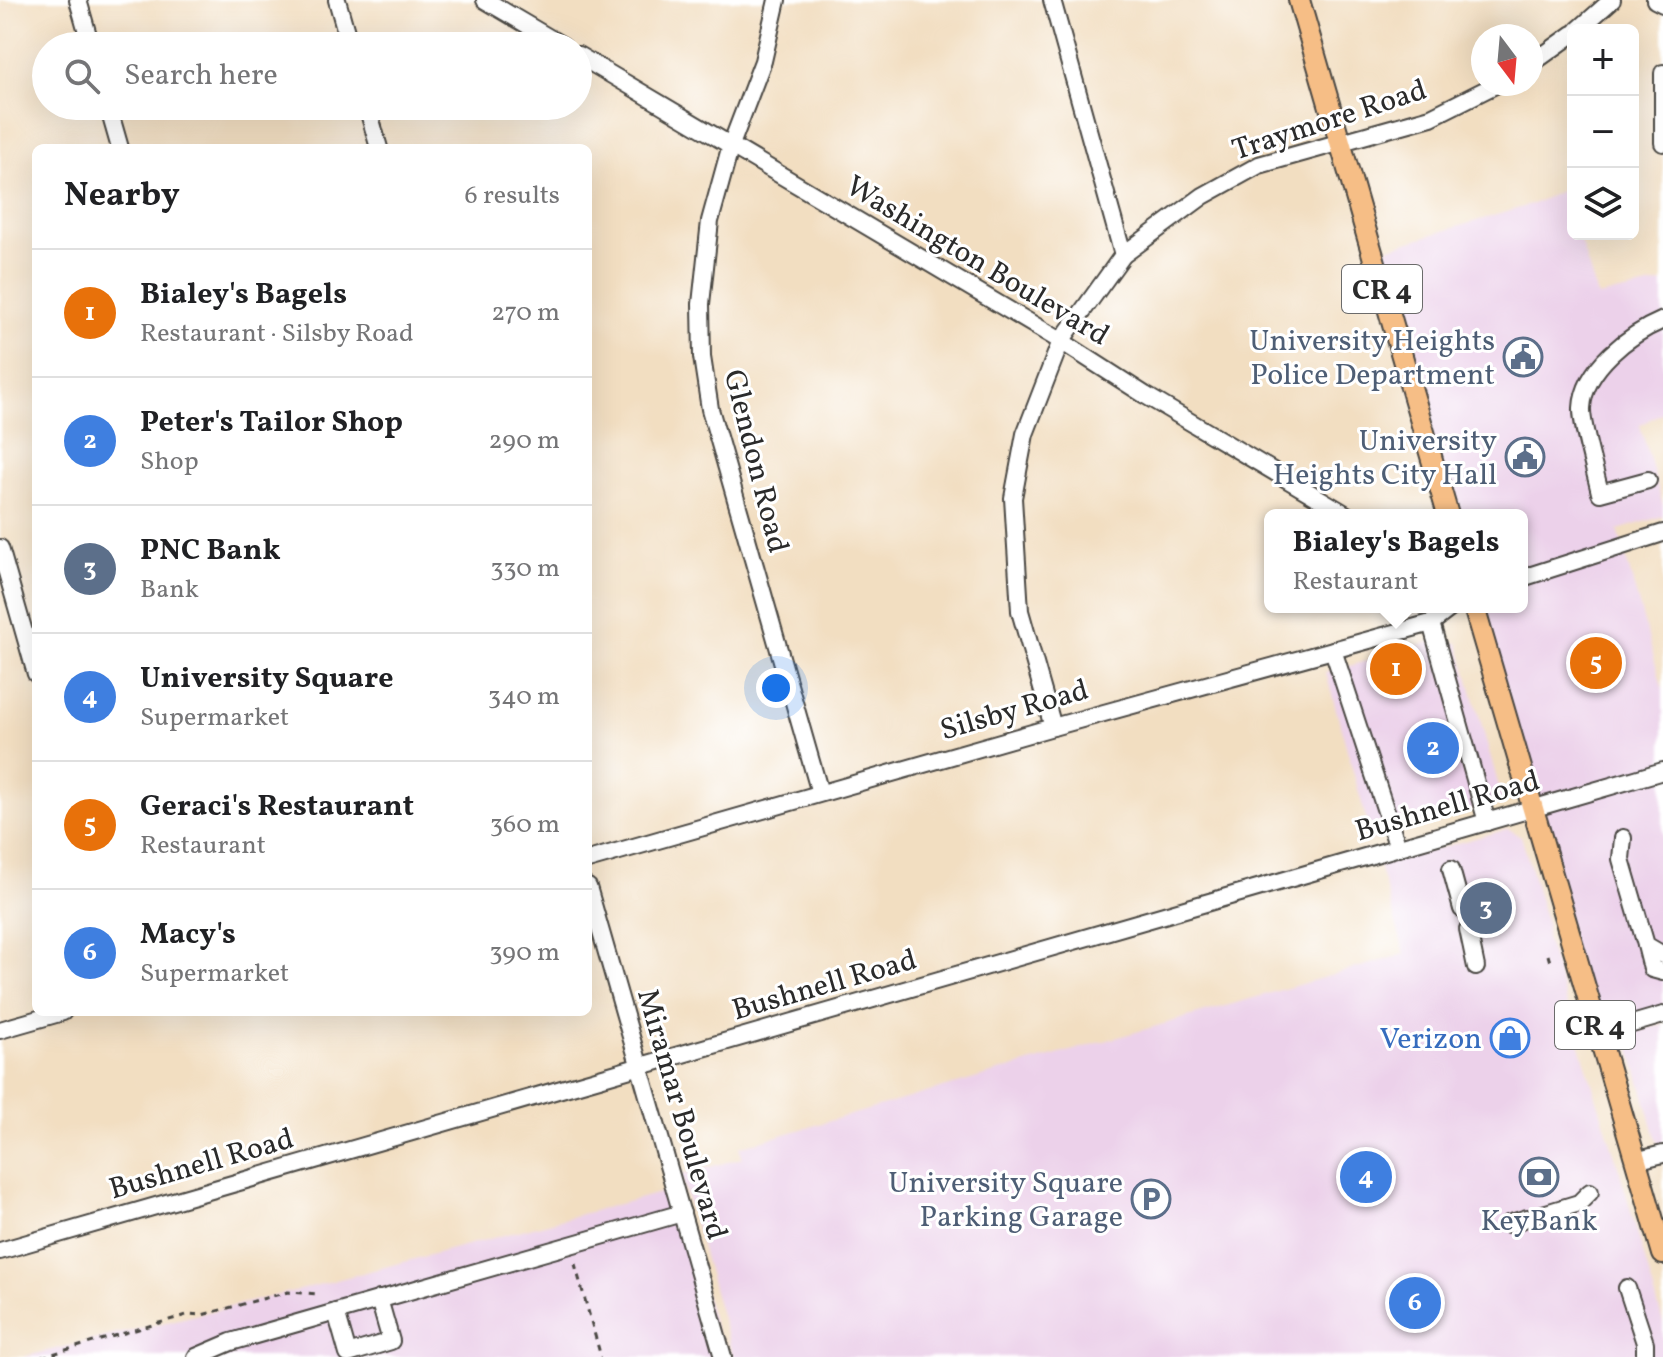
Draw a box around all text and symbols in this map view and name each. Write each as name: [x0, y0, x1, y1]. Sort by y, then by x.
north arrow: [1471, 24, 1543, 96]
map controls: [1567, 24, 1639, 240]
button: +: [1567, 24, 1639, 96]
search box: [32, 32, 592, 120]
icon: search: [60, 54, 104, 98]
text: Search here: [124, 55, 278, 97]
street label: Traymore Road: [1227, 70, 1432, 172]
button: −: [1567, 96, 1639, 168]
street label: Washington Boulevard: [837, 166, 1117, 357]
button: layers: [1567, 168, 1639, 240]
text: Nearby: [64, 173, 180, 220]
text: 6 results: [465, 178, 560, 214]
road number: CR 4: [1342, 265, 1422, 313]
text: Bialey's Bagels: [140, 274, 347, 316]
text: 1: [85, 295, 95, 331]
text: 270 m: [491, 295, 560, 331]
text: Restaurant · Silsby Road: [140, 316, 414, 352]
place label: University Heights Police Department: [1249, 321, 1495, 397]
public building icon: University Heights Police Department: [1502, 336, 1544, 378]
street label: Glendon Road: [712, 365, 798, 558]
text: Peter's Tailor Shop: [140, 402, 403, 444]
place label: University Heights City Hall: [1273, 421, 1497, 497]
text: 2: [83, 423, 97, 459]
text: 290 m: [488, 423, 560, 459]
public building icon: University Heights City Hall: [1504, 436, 1546, 478]
text: Shop: [140, 444, 199, 480]
popup: [1264, 509, 1528, 613]
text: Bialey's Bagels: [1292, 522, 1500, 564]
text: PNC Bank: [140, 530, 281, 572]
text: 3: [83, 551, 97, 587]
text: 330 m: [490, 551, 560, 587]
text: Restaurant: [1292, 564, 1418, 600]
text: Bank: [140, 572, 199, 608]
pin: 5: [1570, 633, 1622, 693]
pin: 1: [1370, 639, 1422, 699]
text: University Square: [140, 658, 394, 700]
your location: [756, 668, 796, 708]
street label: Silsby Road: [935, 670, 1094, 752]
text: 4: [82, 679, 98, 715]
text: 340 m: [488, 679, 560, 715]
text: Supermarket: [140, 700, 289, 736]
pin: 2: [1407, 718, 1459, 778]
street label: Bushnell Road: [1350, 761, 1545, 853]
text: Geraci's Restaurant: [140, 786, 414, 828]
text: 5: [84, 807, 96, 843]
text: 360 m: [490, 807, 560, 843]
text: Restaurant: [140, 828, 266, 864]
pin: 3: [1460, 878, 1512, 938]
text: Macy's: [140, 914, 236, 956]
text: 6: [83, 935, 97, 971]
text: 390 m: [489, 935, 560, 971]
street label: Bushnell Road: [727, 940, 922, 1032]
text: Supermarket: [140, 956, 289, 992]
street label: Miramar Boulevard: [625, 984, 737, 1245]
road number: CR 4: [1555, 1001, 1635, 1049]
shop icon: Verizon: [1489, 1017, 1531, 1059]
place label: Verizon: [1380, 1019, 1482, 1061]
street label: Bushnell Road: [104, 1119, 299, 1211]
pin: 4: [1340, 1147, 1392, 1207]
bank icon: KeyBank: [1518, 1156, 1560, 1198]
place label: University Square Parking Garage: [888, 1163, 1123, 1239]
parking icon: University Square Parking Garage: [1130, 1178, 1172, 1220]
place label: KeyBank: [1480, 1201, 1598, 1243]
pin: 6: [1389, 1273, 1441, 1333]

